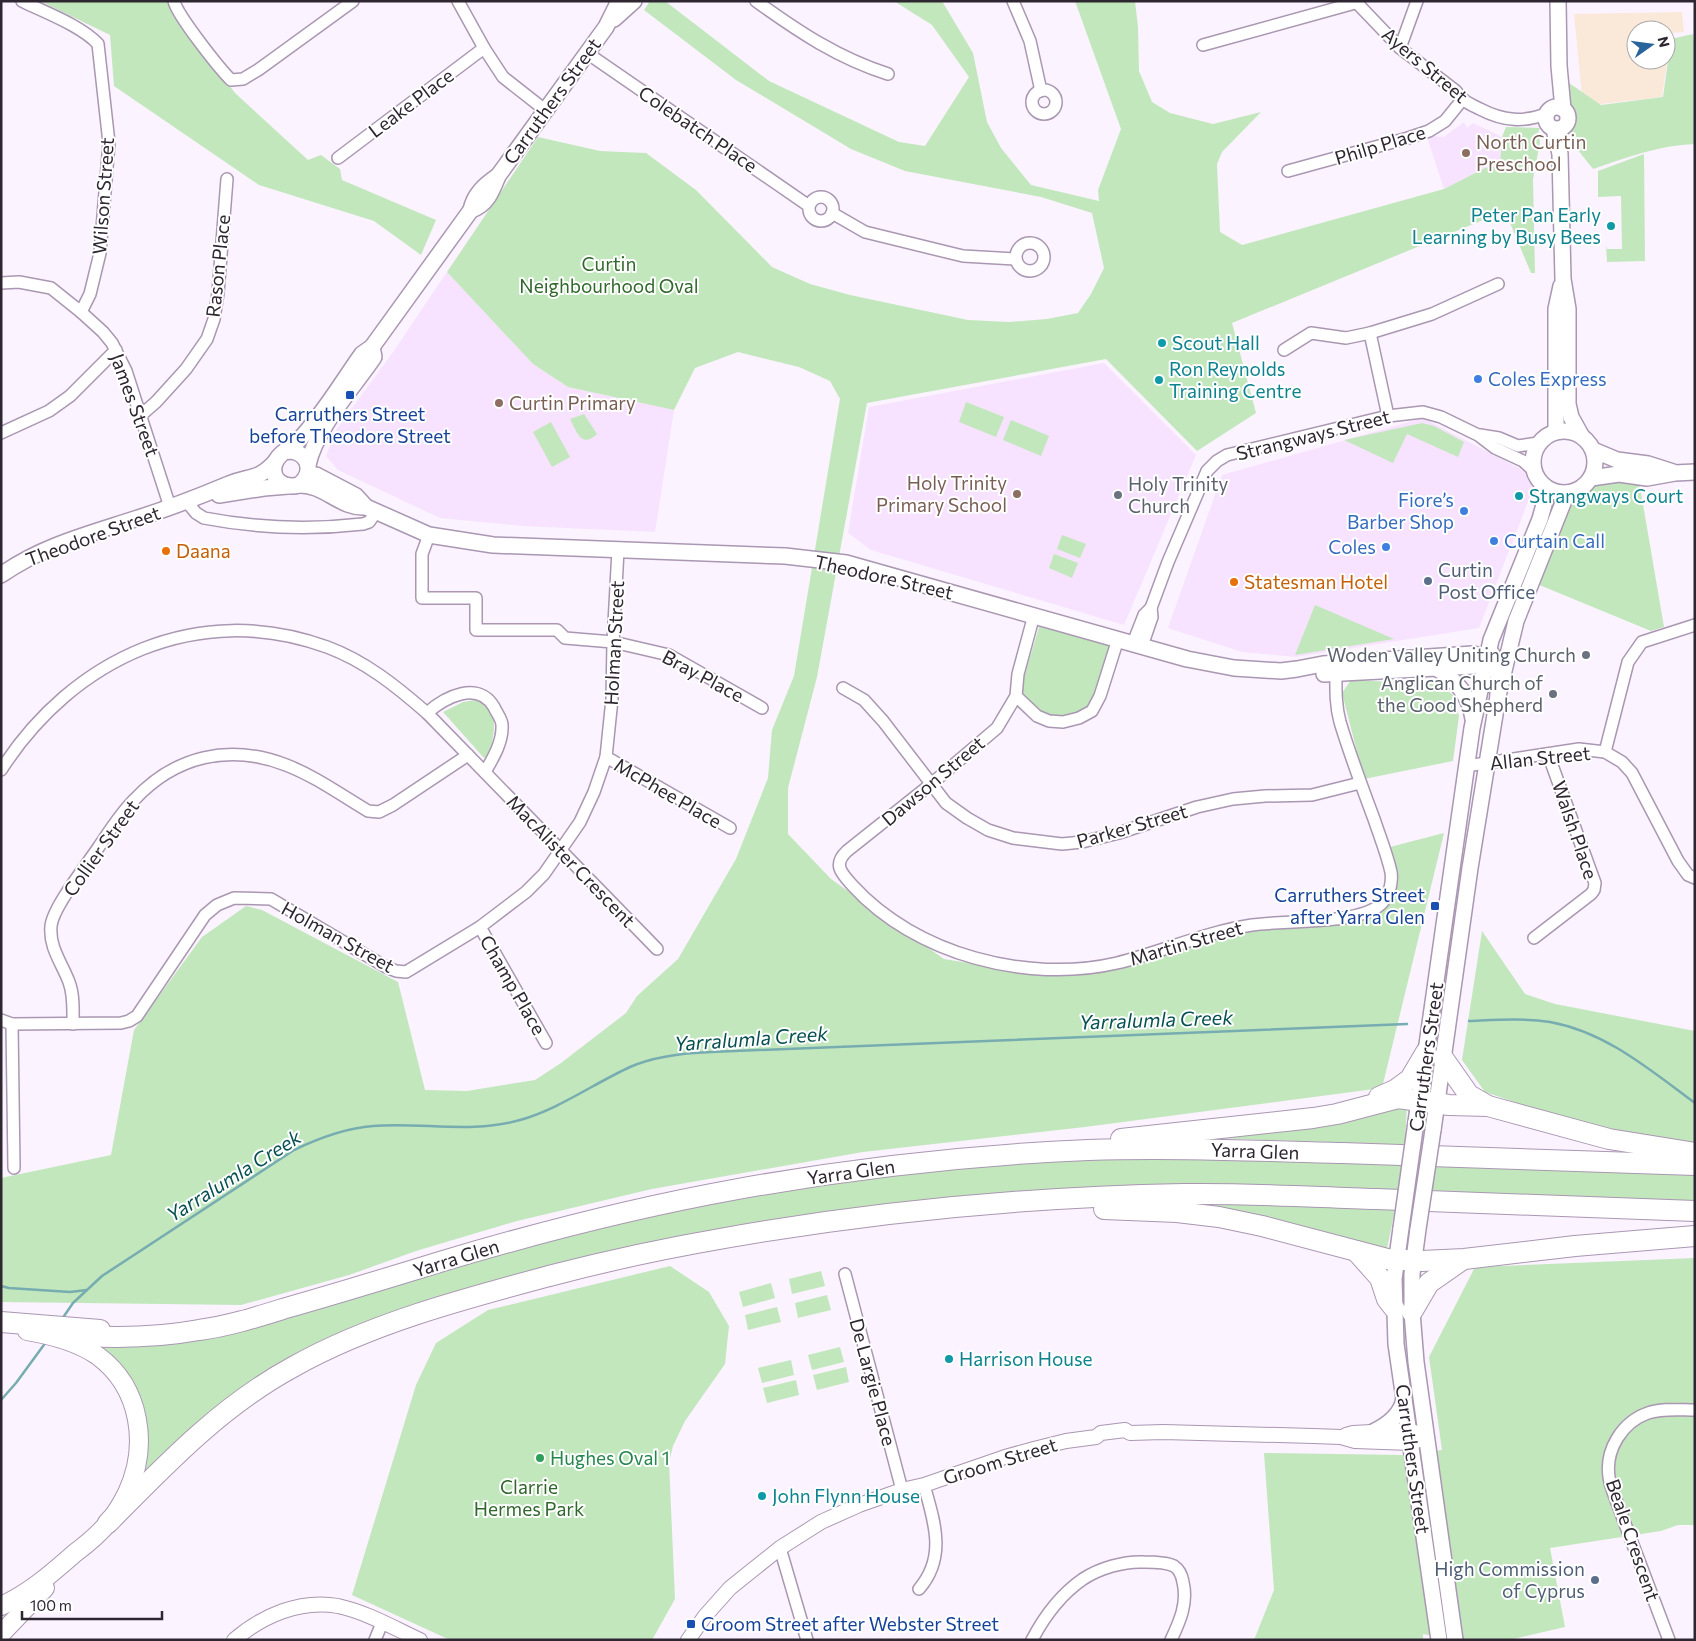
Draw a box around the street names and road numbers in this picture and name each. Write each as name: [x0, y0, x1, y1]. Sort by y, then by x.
street label: Ayers Street: [1378, 22, 1473, 107]
street label: Carruthers Street: [498, 33, 605, 168]
street label: Leake Place: [364, 63, 458, 142]
street label: Colebatch Place: [635, 80, 762, 177]
street label: Philp Place: [1332, 120, 1428, 169]
street label: Wilson Street: [87, 136, 118, 255]
street label: Rason Place: [201, 213, 234, 318]
street label: James Street: [106, 350, 165, 460]
street label: Strangways Street: [1234, 404, 1392, 465]
street label: Theodore Street: [22, 500, 163, 571]
street label: Theodore Street: [813, 549, 956, 604]
street label: Holman Street: [599, 580, 628, 706]
street label: Bray Place: [659, 645, 748, 707]
street label: Dawson Street: [877, 731, 989, 830]
street label: Allan Street: [1489, 741, 1592, 774]
street label: McPhee Place: [610, 753, 726, 833]
street label: Walsh Place: [1548, 778, 1603, 882]
street label: MacAlister Crescent: [502, 790, 640, 932]
street label: Collier Street: [58, 795, 143, 901]
street label: Parker Street: [1074, 799, 1190, 852]
street label: Holman Street: [278, 896, 399, 977]
street label: Martin Street: [1127, 915, 1245, 970]
street label: Champ Place: [476, 931, 551, 1039]
street label: Carruthers Street: [1404, 981, 1447, 1133]
street label: Yarra Glen: [1210, 1137, 1300, 1164]
street label: Yarra Glen: [805, 1154, 896, 1189]
street label: Yarra Glen: [410, 1234, 502, 1281]
street label: De Largie Place: [845, 1316, 902, 1448]
street label: Carruthers Street: [1392, 1383, 1435, 1535]
street label: Groom Street: [940, 1432, 1060, 1489]
street label: Beale Crescent: [1602, 1476, 1665, 1604]

